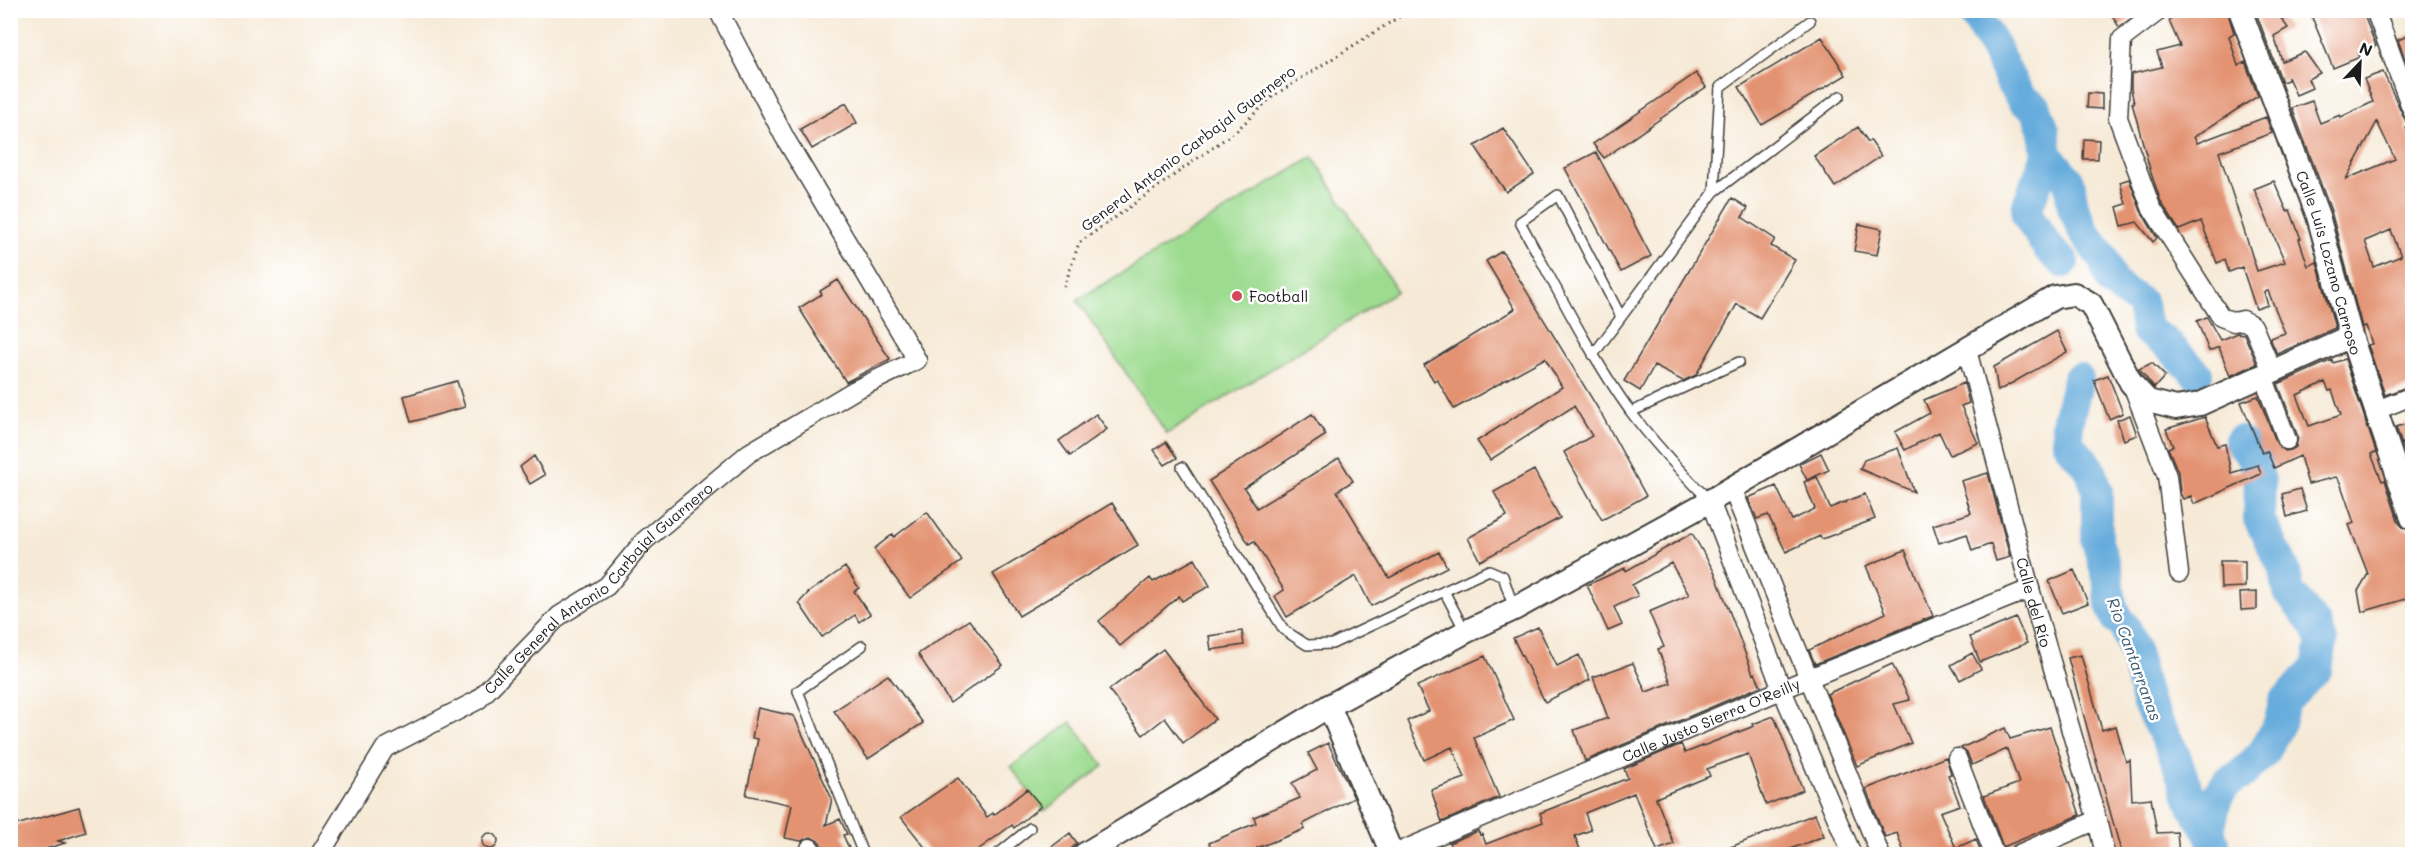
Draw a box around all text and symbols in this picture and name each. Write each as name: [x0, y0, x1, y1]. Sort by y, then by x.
north arrow: [2330, 33, 2390, 93]
text: N: [2356, 37, 2376, 61]
street label: General Antonio Carbajal Guarnero: [1077, 61, 1299, 235]
street label: Calle Luis Lozano Carroso: [2292, 168, 2367, 357]
place label: Football: [1249, 286, 1308, 306]
marker: Football: [1230, 289, 1244, 303]
street label: Calle General Antonio Carbajal Guarnero: [479, 478, 717, 698]
street label: Calle del Río: [2012, 555, 2056, 650]
water label: Rio Cantarranas: [2103, 594, 2167, 724]
street label: Calle Justo Sierra O'Reilly: [1619, 673, 1803, 766]

